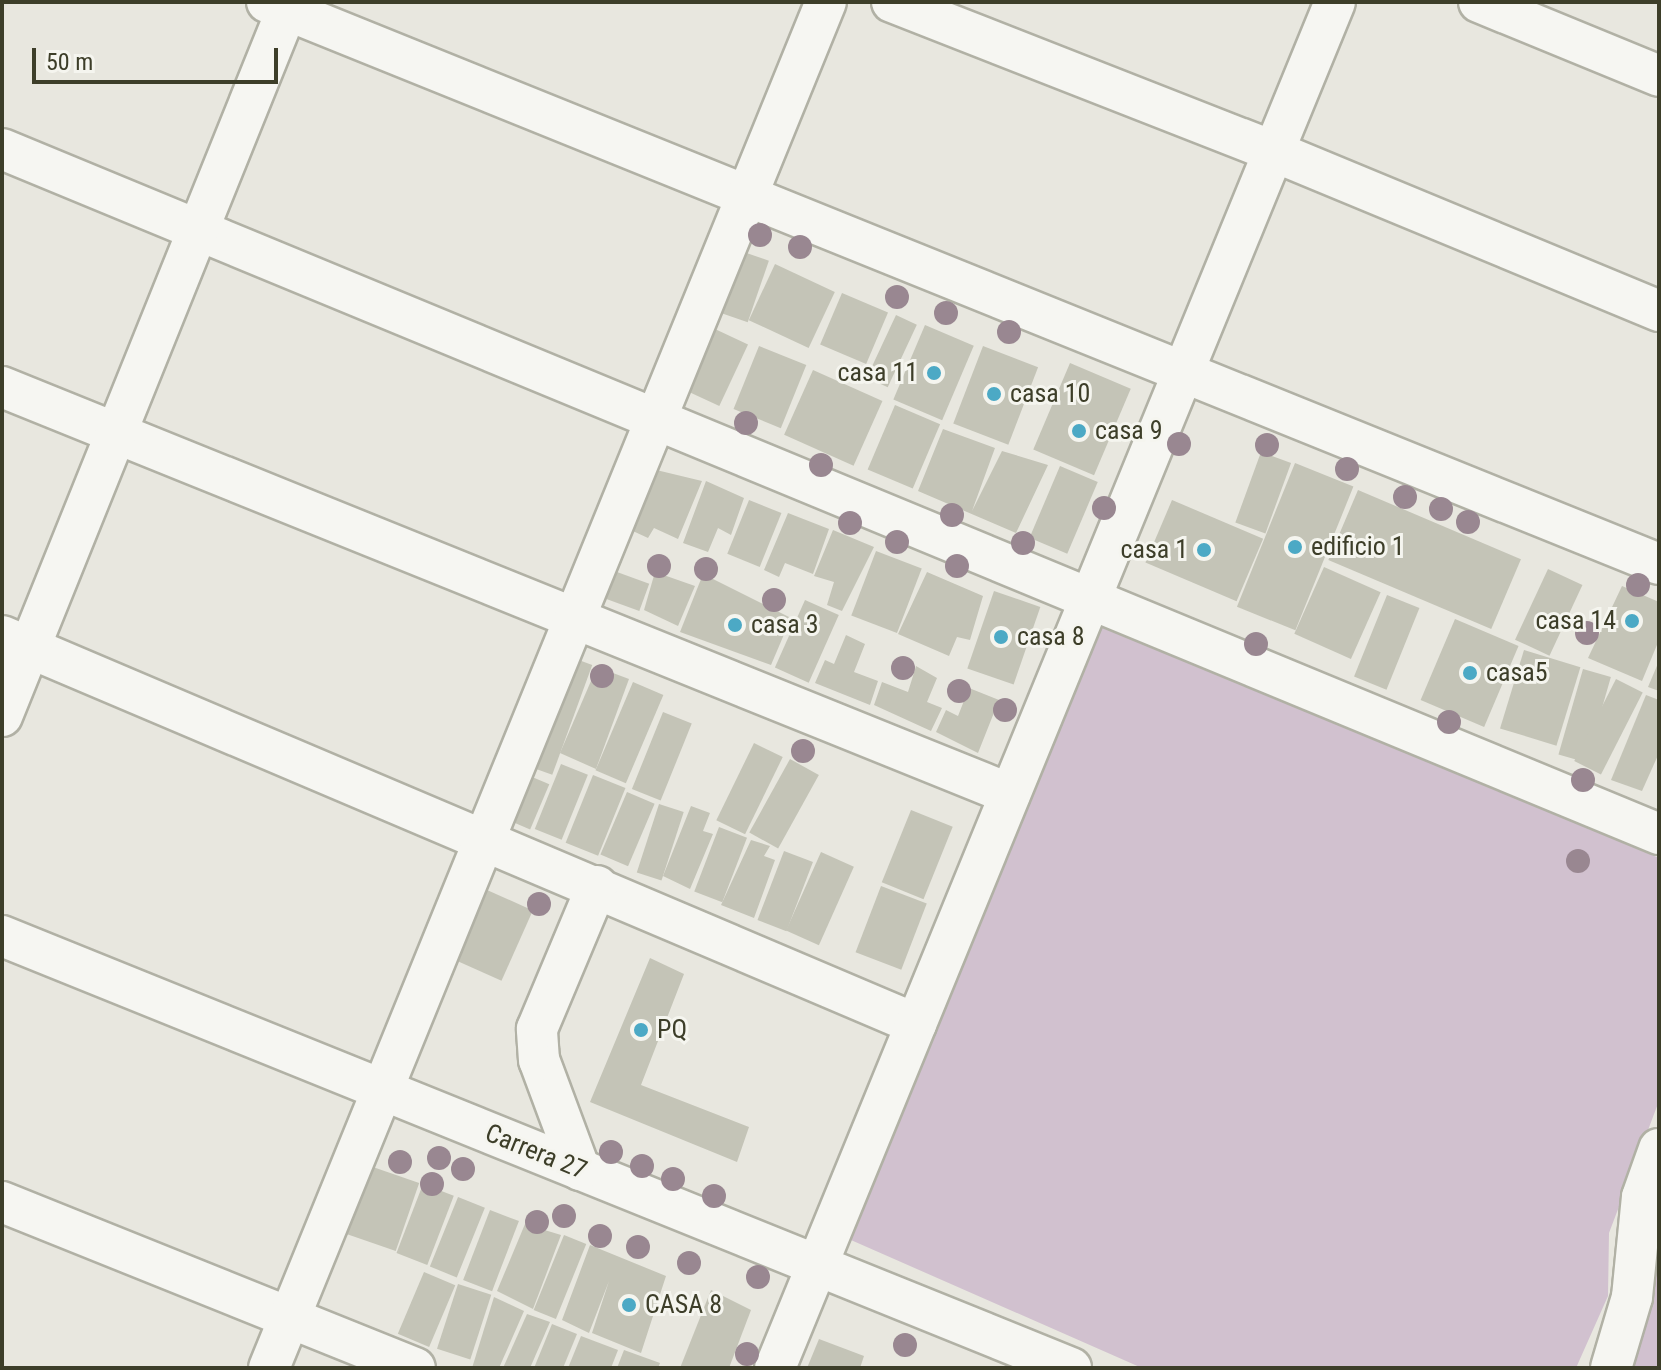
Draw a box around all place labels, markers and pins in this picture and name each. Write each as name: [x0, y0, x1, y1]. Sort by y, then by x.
place label: casa 11: [838, 357, 918, 389]
marker: casa 11: [925, 364, 943, 382]
place label: casa 10: [1010, 378, 1090, 410]
marker: casa 10: [985, 385, 1003, 403]
place label: casa 9: [1095, 415, 1163, 447]
marker: casa 9: [1070, 422, 1088, 440]
place label: edificio 1: [1311, 531, 1405, 563]
place label: casa 1: [1120, 534, 1188, 566]
marker: edificio 1: [1286, 538, 1304, 556]
marker: casa 1: [1195, 541, 1213, 559]
place label: casa 14: [1536, 605, 1616, 637]
place label: casa 3: [751, 609, 819, 641]
marker: casa 14: [1623, 612, 1641, 630]
marker: casa 3: [726, 616, 744, 634]
place label: casa 8: [1017, 621, 1085, 653]
marker: casa 8: [992, 628, 1010, 646]
place label: casa5: [1486, 657, 1548, 689]
marker: casa5: [1461, 664, 1479, 682]
place label: PQ: [657, 1014, 687, 1046]
marker: PQ: [632, 1021, 650, 1039]
place label: CASA 8: [645, 1289, 722, 1321]
marker: CASA 8: [620, 1296, 638, 1314]

